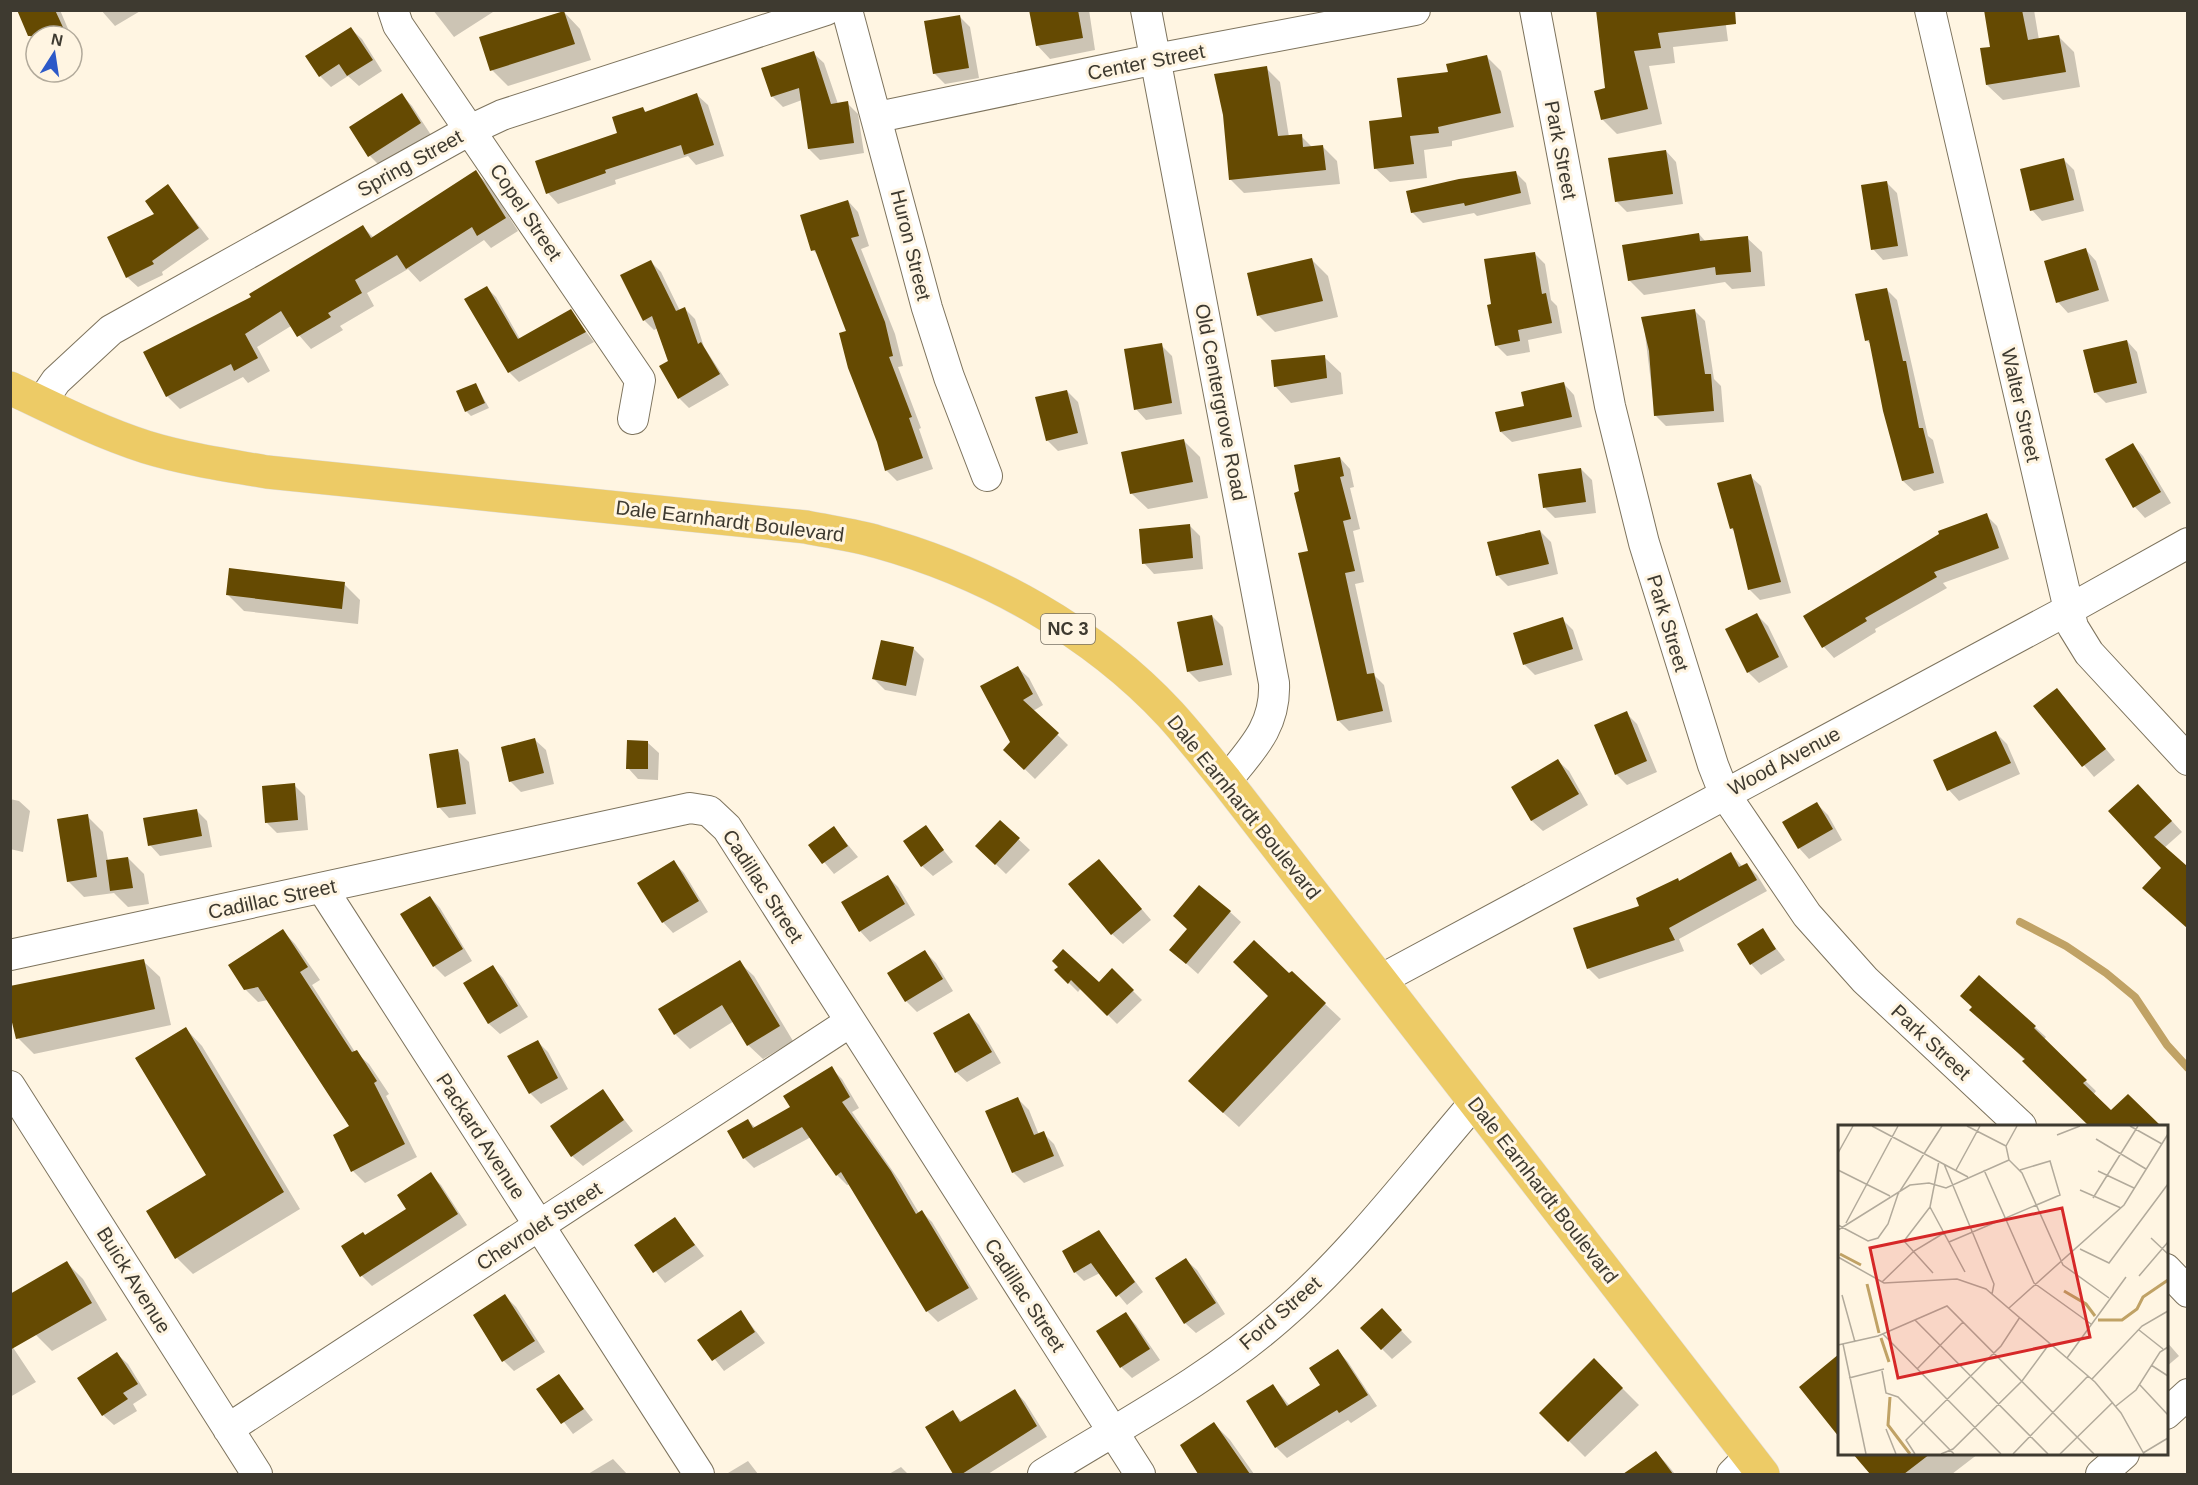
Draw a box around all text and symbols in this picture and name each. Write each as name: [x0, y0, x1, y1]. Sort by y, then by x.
north arrow: [24, 24, 84, 84]
text: N: [50, 30, 64, 49]
street label: Center Street: [1086, 40, 1207, 84]
street label: Park Street: [1541, 99, 1581, 202]
street label: Spring Street: [354, 125, 467, 201]
street label: Copel Street: [486, 160, 566, 265]
street label: Huron Street: [887, 187, 935, 303]
street label: Old Centergrove Road: [1191, 302, 1251, 502]
street label: Walter Street: [1997, 346, 2045, 464]
street label: Dale Earnhardt Boulevard: [614, 496, 846, 546]
street label: Park Street: [1643, 572, 1693, 674]
road number: NC 3: [1041, 614, 1095, 644]
street label: Dale Earnhardt Boulevard: [1163, 711, 1325, 903]
street label: Wood Avenue: [1724, 722, 1844, 800]
street label: Cadillac Street: [718, 825, 808, 947]
street label: Cadillac Street: [206, 875, 338, 923]
street label: Park Street: [1887, 1000, 1975, 1084]
street label: Packard Avenue: [432, 1069, 530, 1203]
street label: Dale Earnhardt Boulevard: [1463, 1093, 1623, 1287]
inset map: [1838, 1125, 2168, 1455]
street label: Chevrolet Street: [472, 1177, 606, 1275]
street label: Buick Avenue: [93, 1223, 175, 1337]
street label: Cadillac Street: [980, 1234, 1070, 1356]
street label: Ford Street: [1235, 1272, 1325, 1354]

